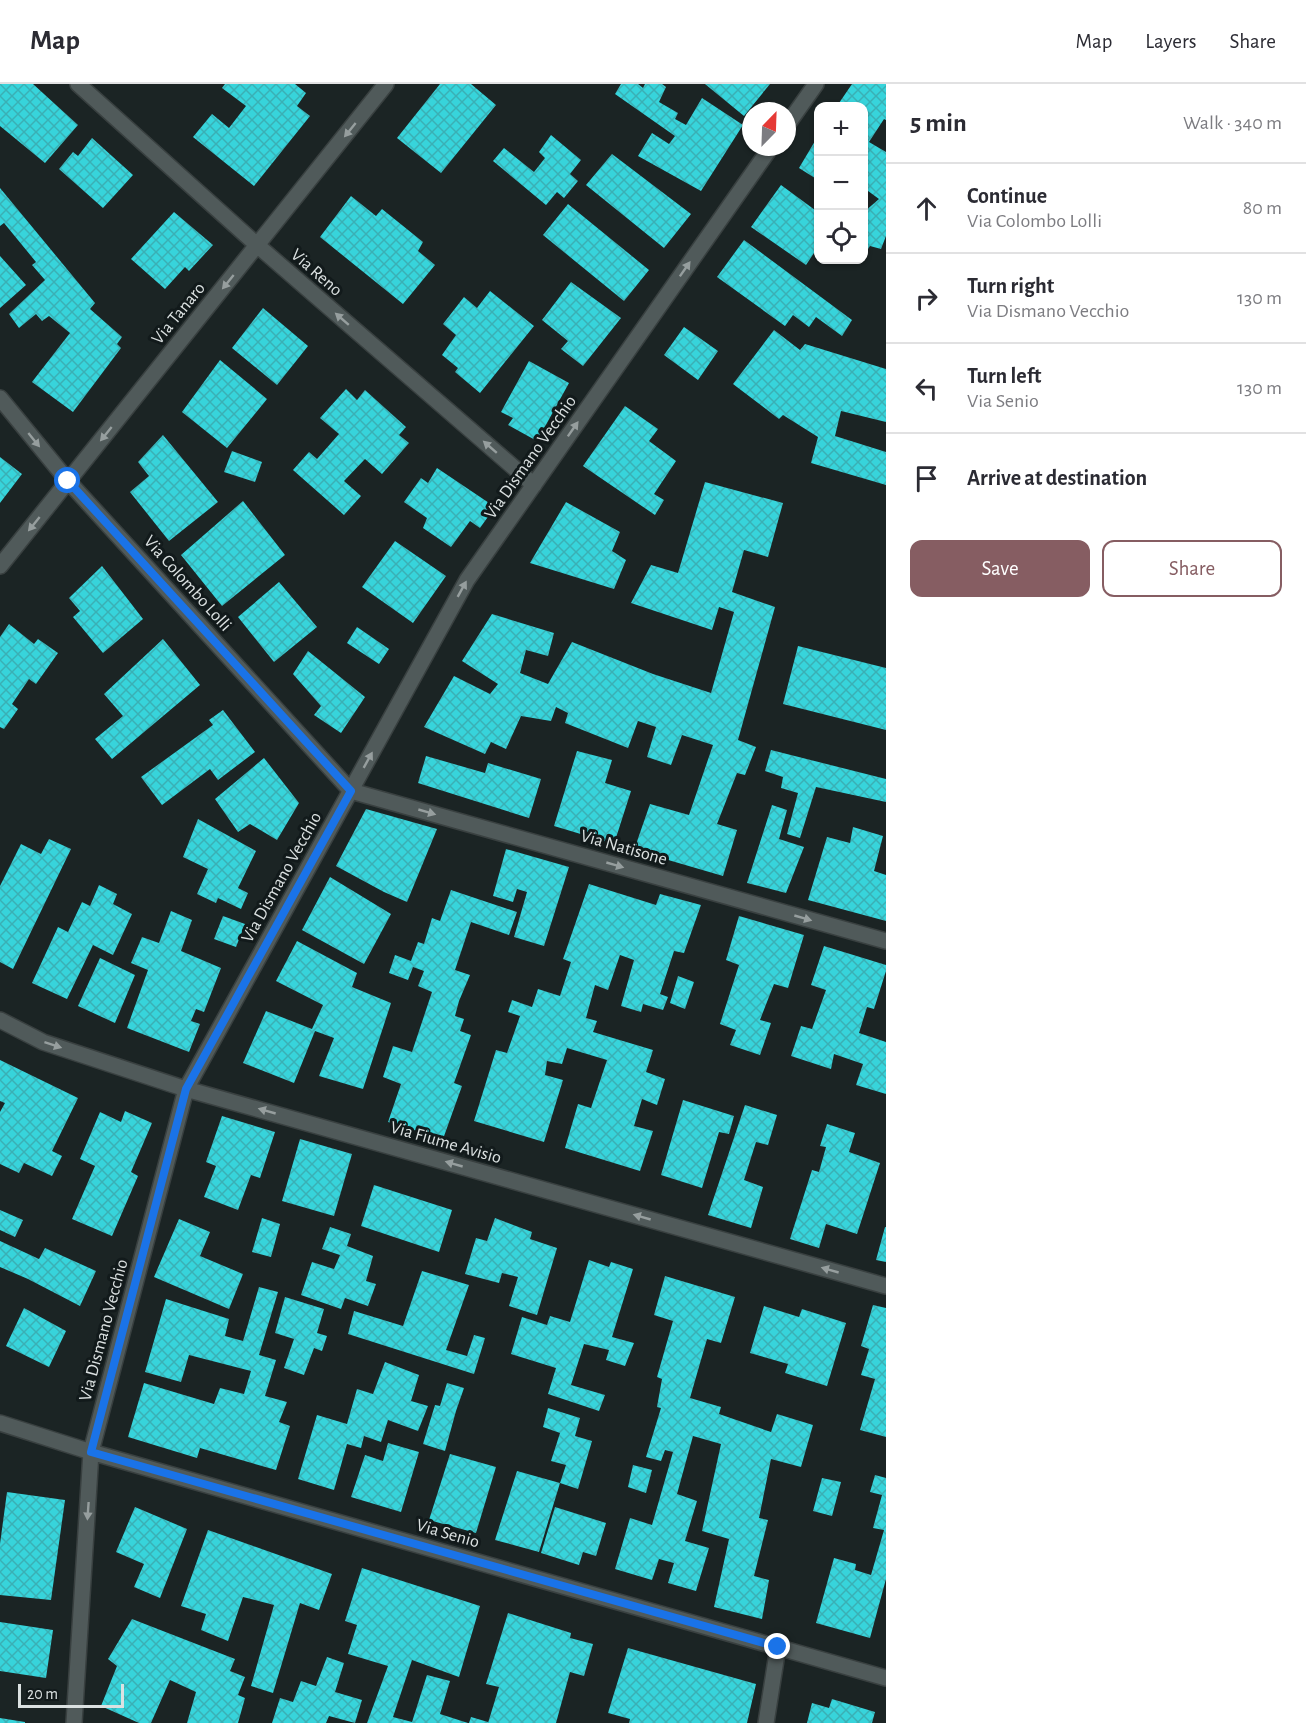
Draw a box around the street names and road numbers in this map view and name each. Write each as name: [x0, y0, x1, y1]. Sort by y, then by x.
street label: Via Reno: [287, 246, 346, 300]
street label: Via Tanaro: [149, 279, 209, 348]
street label: Via Dismano Vecchio: [482, 392, 580, 523]
street label: Via Colombo Lolli: [140, 532, 235, 635]
street label: Via Dismano Vecchio: [239, 809, 325, 946]
street label: Via Natisone: [578, 827, 669, 869]
street label: Via Fiume Avisio: [388, 1119, 503, 1167]
street label: Via Dismano Vecchio: [76, 1257, 132, 1403]
street label: Via Senio: [414, 1516, 481, 1552]

